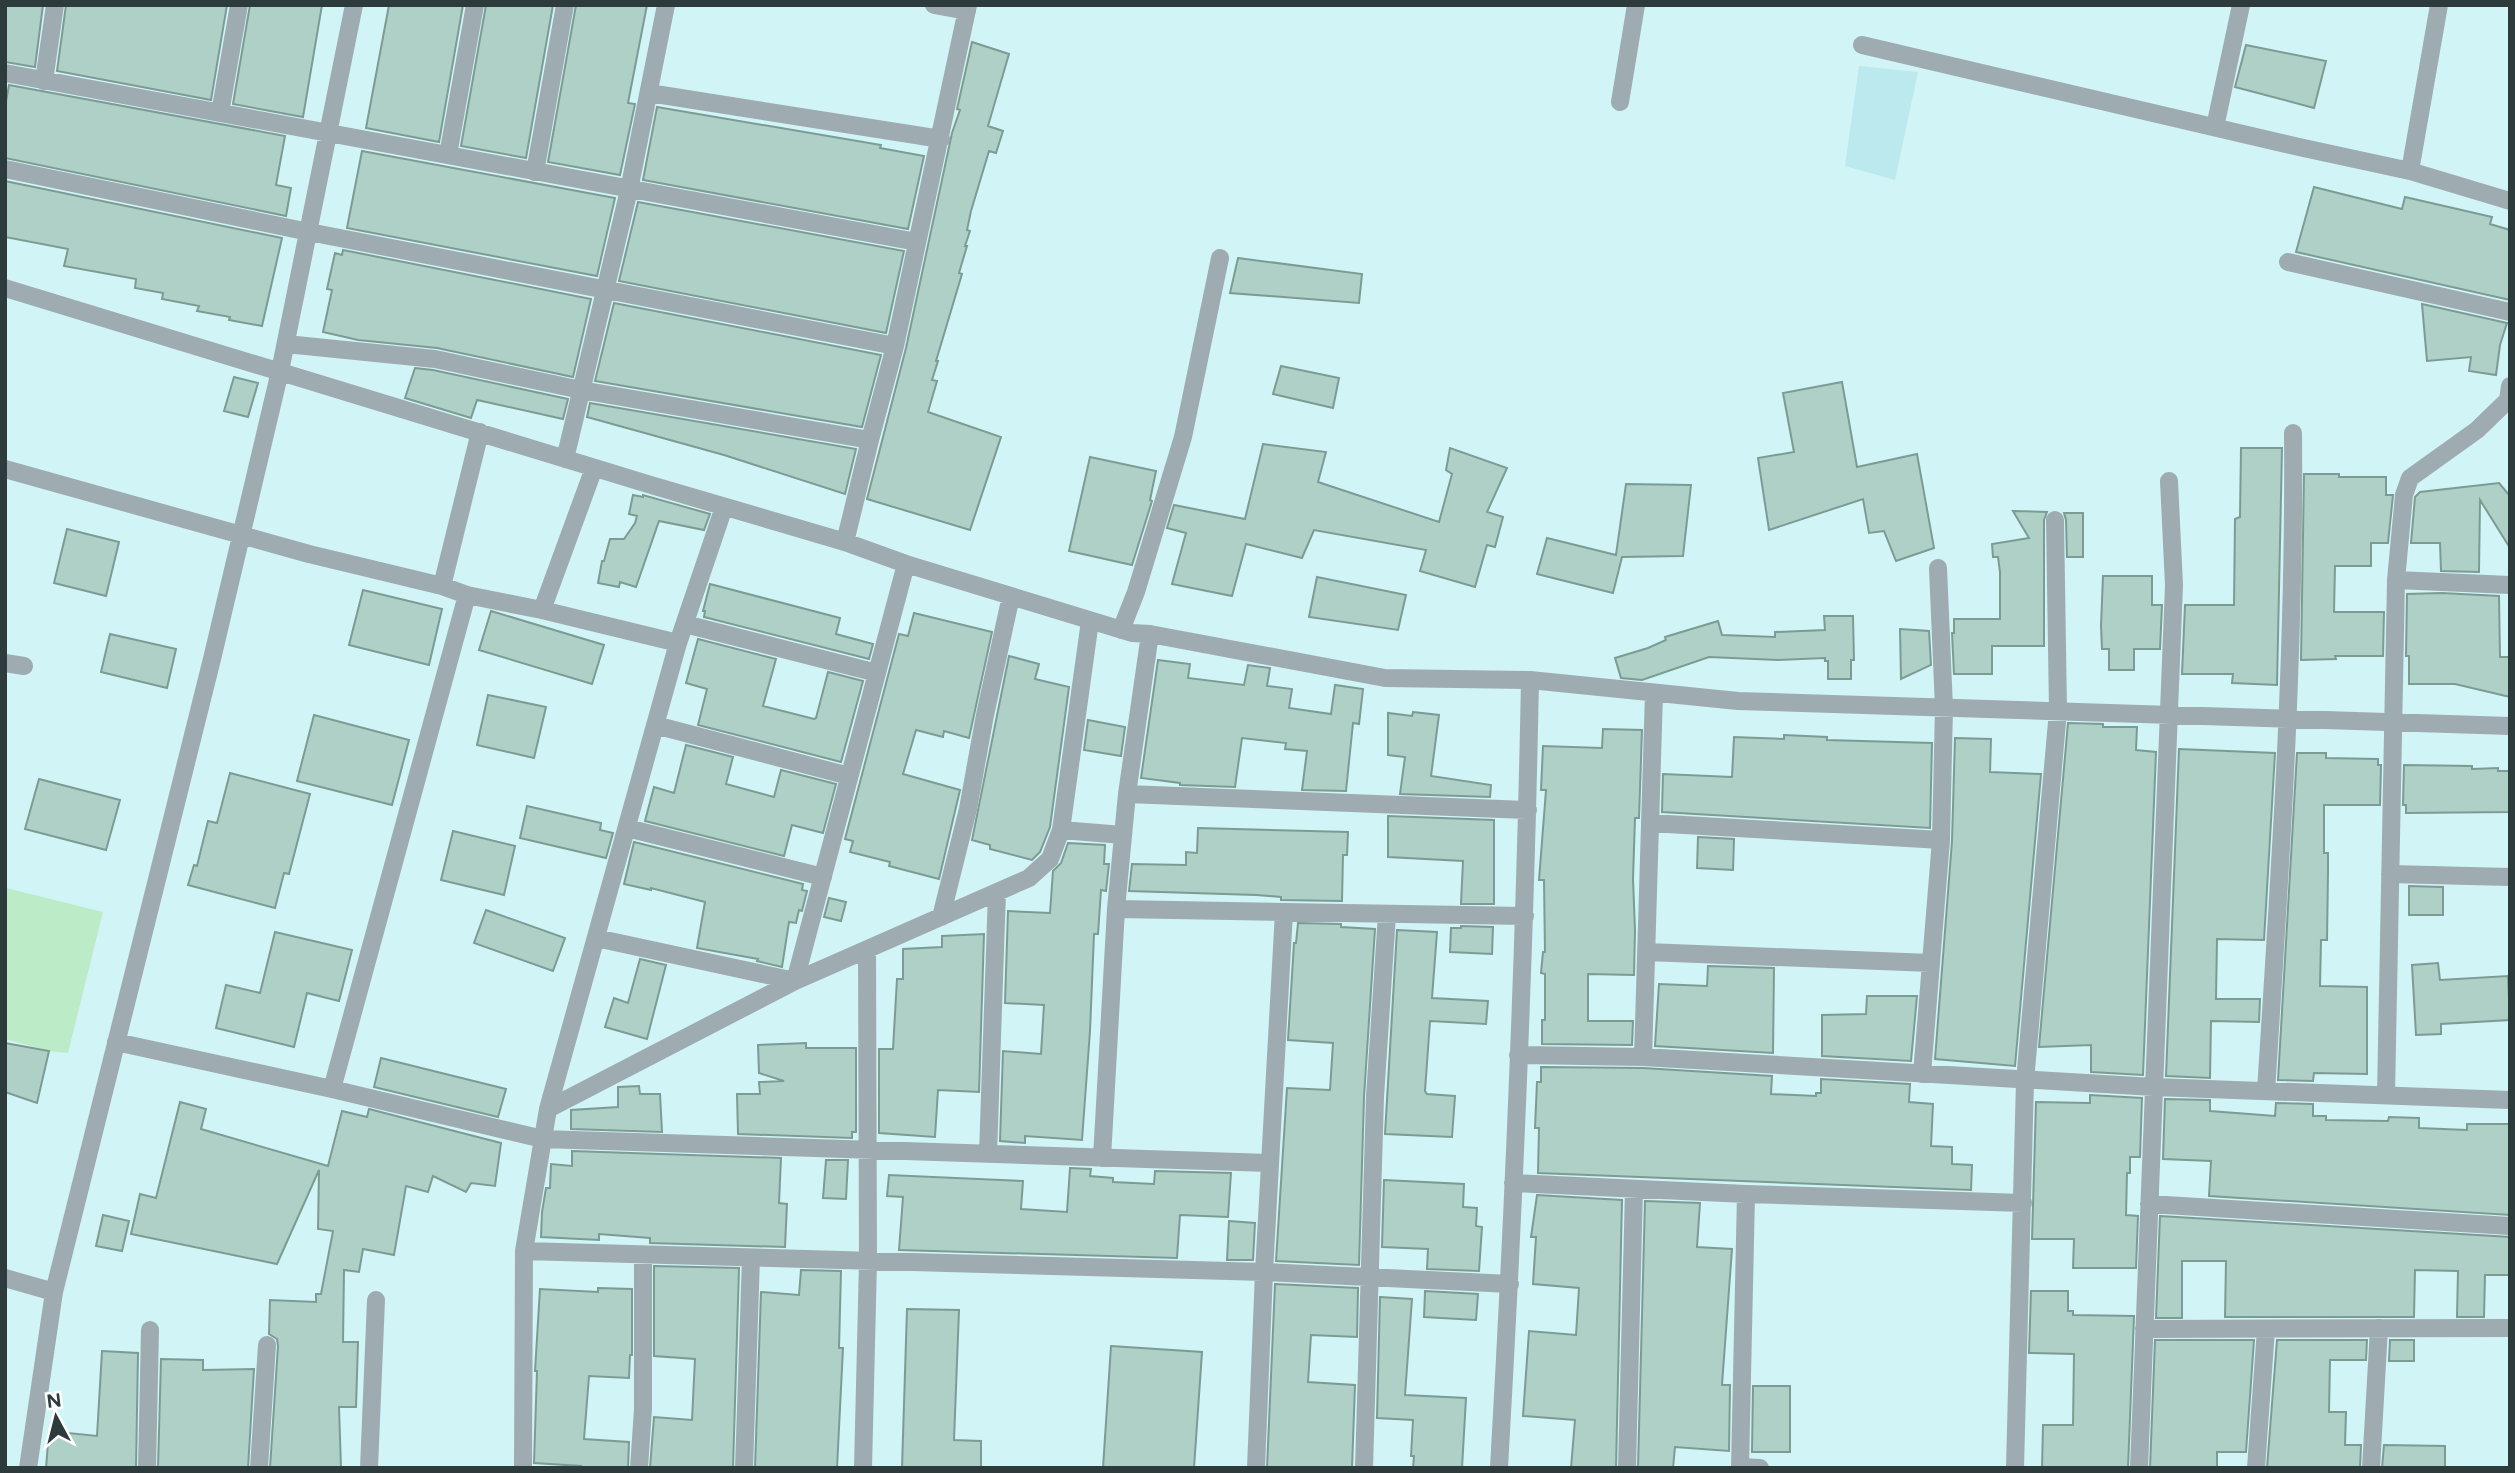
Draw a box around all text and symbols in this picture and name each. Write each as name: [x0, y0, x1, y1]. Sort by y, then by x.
north arrow: [21, 1382, 91, 1452]
text: N: [45, 1388, 63, 1413]

